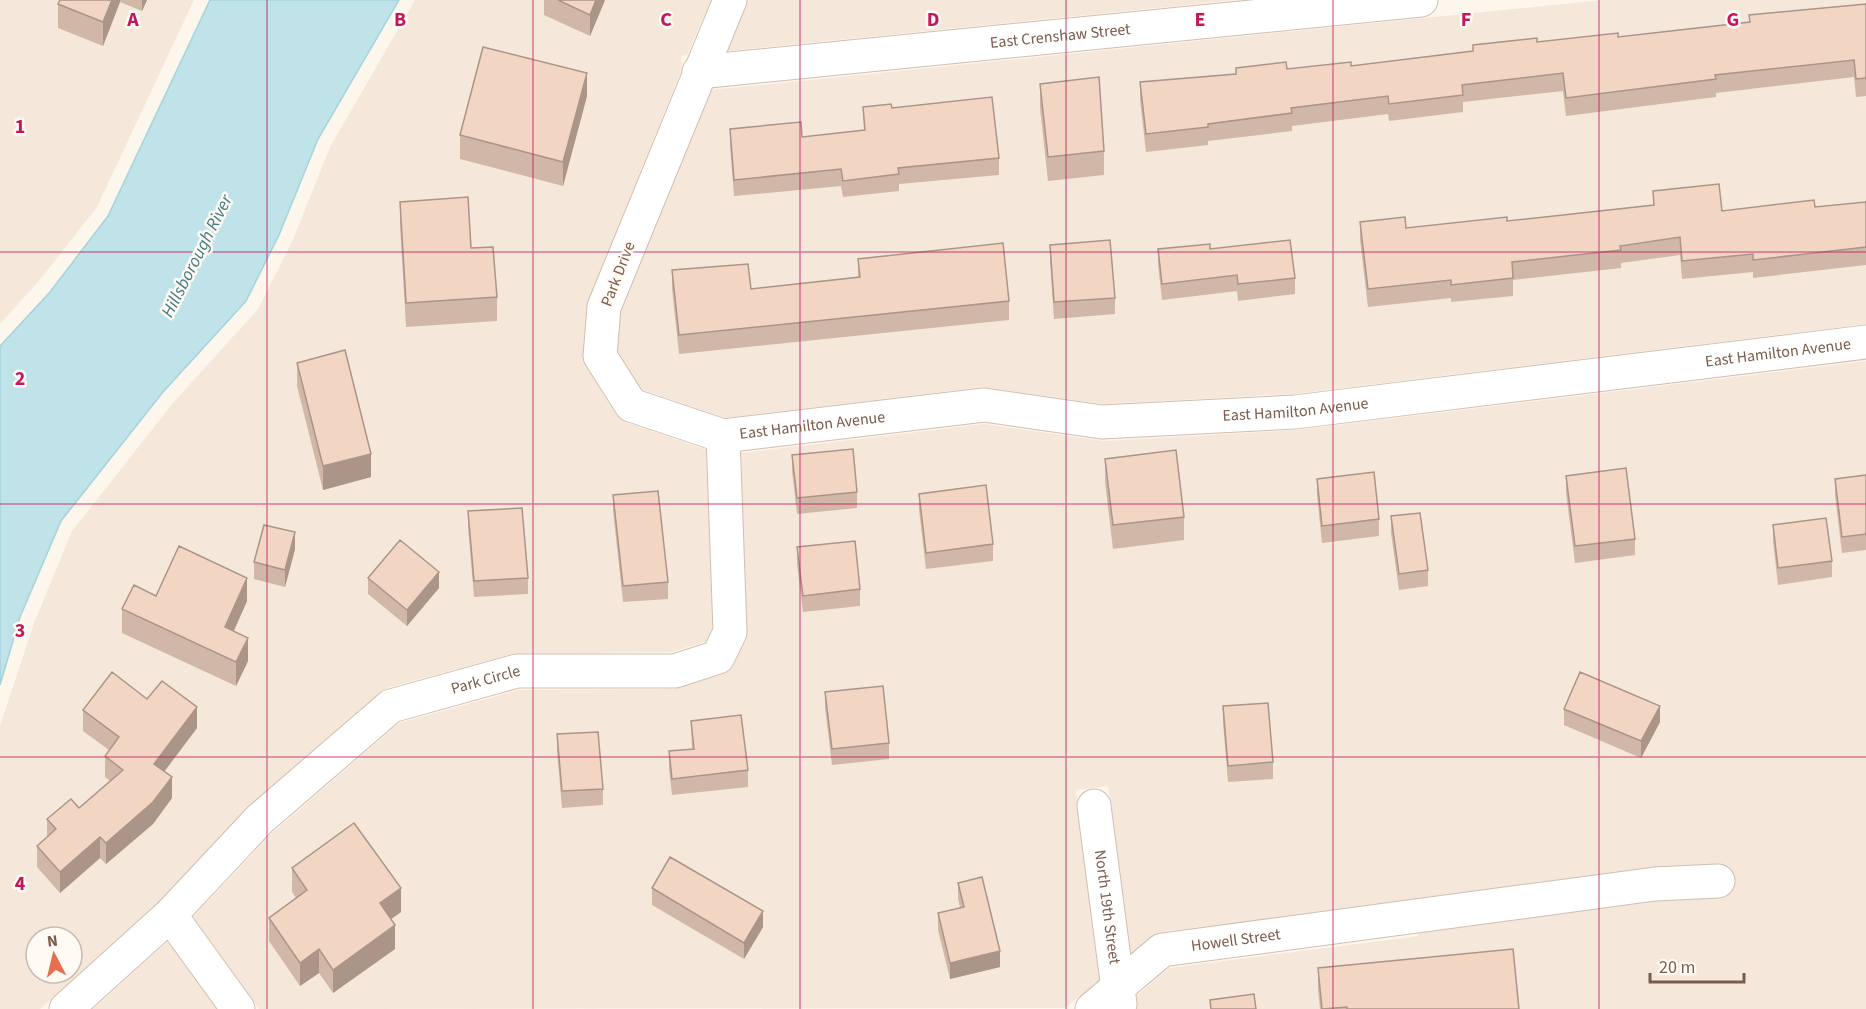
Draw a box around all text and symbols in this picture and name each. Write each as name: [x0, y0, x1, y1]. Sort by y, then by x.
text: A: [126, 6, 139, 34]
text: B: [394, 6, 406, 34]
text: C: [660, 6, 672, 34]
text: D: [927, 6, 939, 34]
text: E: [1195, 6, 1205, 34]
text: F: [1461, 6, 1471, 34]
text: G: [1727, 6, 1739, 34]
street label: East Crenshaw Street: [989, 18, 1132, 54]
text: 1: [15, 113, 25, 141]
water label: Hillsborough River: [155, 190, 239, 322]
street label: Park Drive: [596, 238, 640, 310]
street label: East Hamilton Avenue: [1704, 333, 1852, 373]
text: 2: [15, 365, 25, 393]
street label: East Hamilton Avenue: [1222, 392, 1370, 427]
street label: East Hamilton Avenue: [738, 406, 886, 445]
text: 3: [15, 617, 25, 645]
street label: Park Circle: [449, 660, 523, 700]
street label: North 19th Street: [1089, 849, 1126, 966]
text: 4: [15, 870, 26, 898]
street label: Howell Street: [1190, 923, 1282, 957]
north arrow: [24, 925, 84, 985]
text: N: [46, 930, 59, 953]
scale bar: [1650, 946, 1744, 984]
text: 20 m: [1659, 955, 1695, 980]

